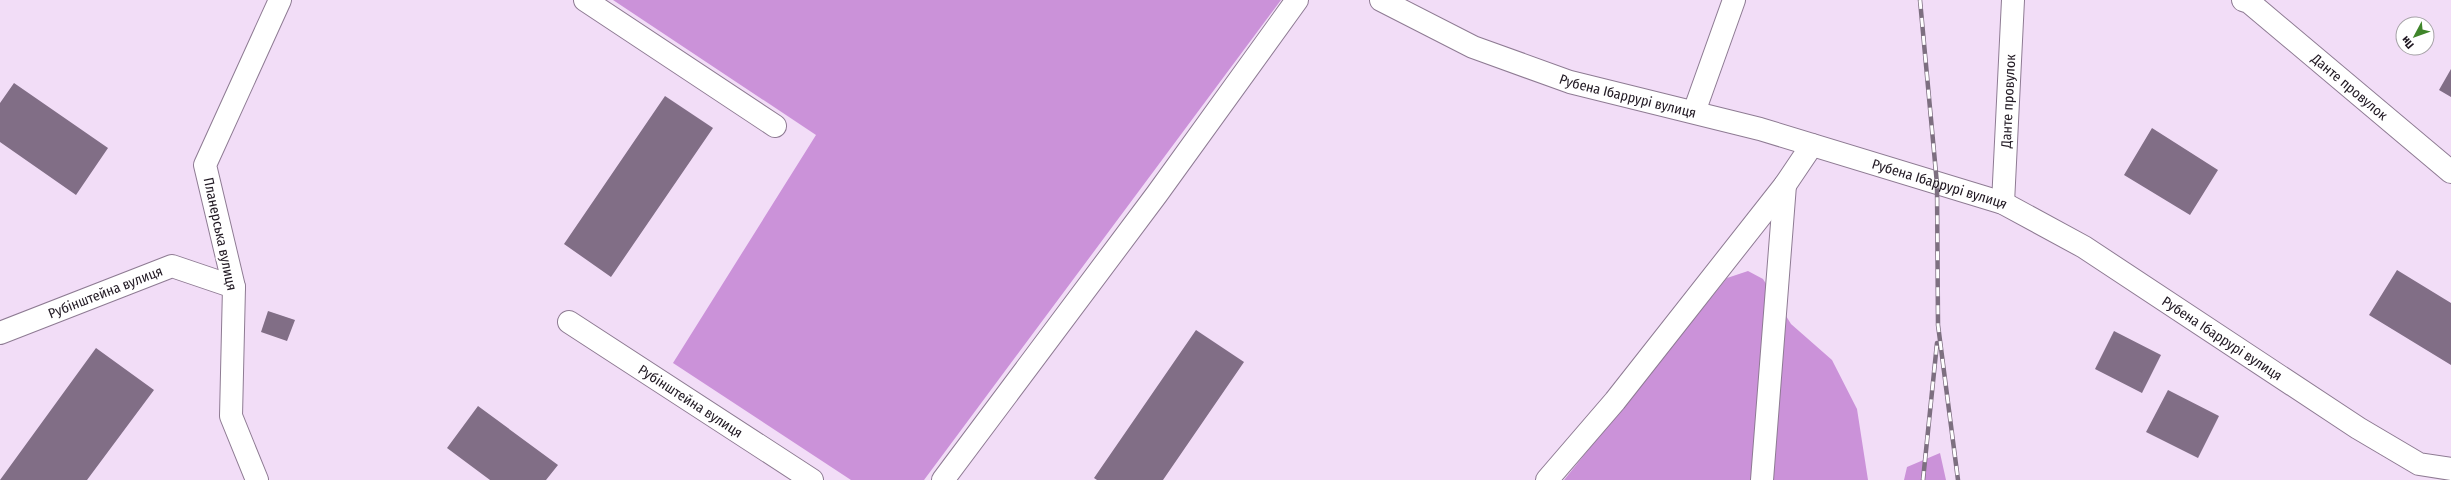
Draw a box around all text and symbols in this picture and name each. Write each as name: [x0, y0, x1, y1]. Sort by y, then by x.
north arrow: [2395, 16, 2435, 56]
text: Пн: [2399, 33, 2417, 51]
street label: Данте провулок: [2308, 49, 2392, 124]
street label: Данте провулок: [1997, 53, 2019, 150]
street label: Рубена Ібаррурі вулиця: [1557, 70, 1698, 121]
street label: Рубена Ібаррурі вулиця: [1870, 155, 2011, 212]
street label: Планерська вулиця: [200, 176, 240, 292]
street label: Рубінштейна вулиця: [46, 262, 165, 322]
street label: Рубена Ібаррурі вулиця: [2159, 292, 2286, 384]
street label: Рубінштейна вулиця: [635, 361, 746, 441]

